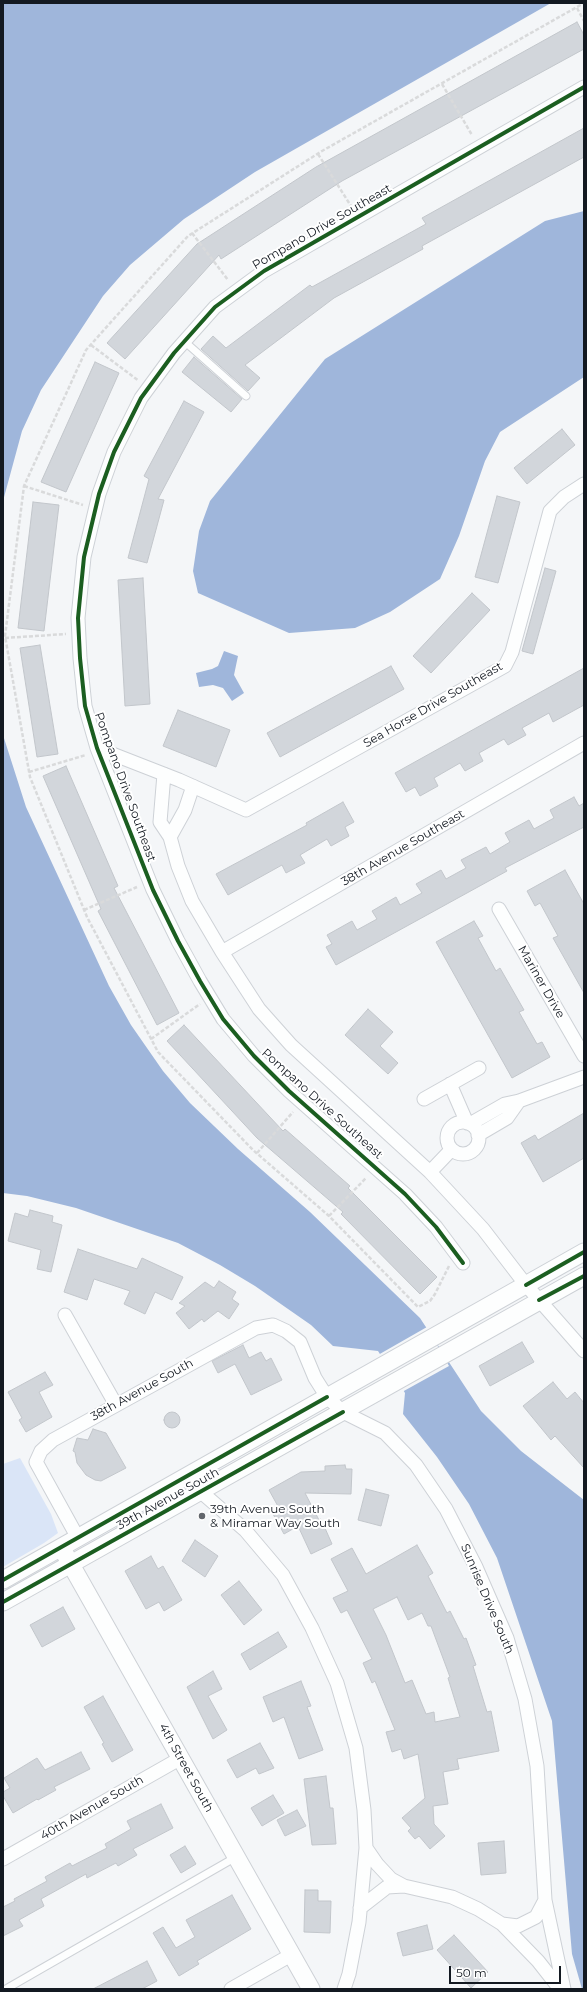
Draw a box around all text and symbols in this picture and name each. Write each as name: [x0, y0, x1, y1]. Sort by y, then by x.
street label: Pompano Drive Southeast: [250, 181, 394, 273]
street label: Sea Horse Drive Southeast: [361, 659, 505, 751]
street label: Pompano Drive Southeast: [91, 710, 159, 864]
street label: 38th Avenue Southeast: [339, 807, 467, 889]
street label: Mariner Drive: [514, 943, 568, 1021]
street label: Pompano Drive Southeast: [258, 1046, 386, 1162]
street label: 38th Avenue South: [88, 1356, 196, 1424]
street label: 39th Avenue South: [114, 1465, 222, 1533]
place label: 39th Avenue South & Miramar Way South: [210, 1502, 340, 1530]
marker: 39th Avenue South & Miramar Way South: [197, 1511, 207, 1521]
street label: Sunrise Drive South: [457, 1542, 517, 1656]
street label: 4th Street South: [156, 1721, 216, 1815]
street label: 40th Avenue South: [38, 1773, 146, 1843]
scale bar: [451, 1958, 563, 1984]
text: 50 m: [456, 1965, 487, 1980]

